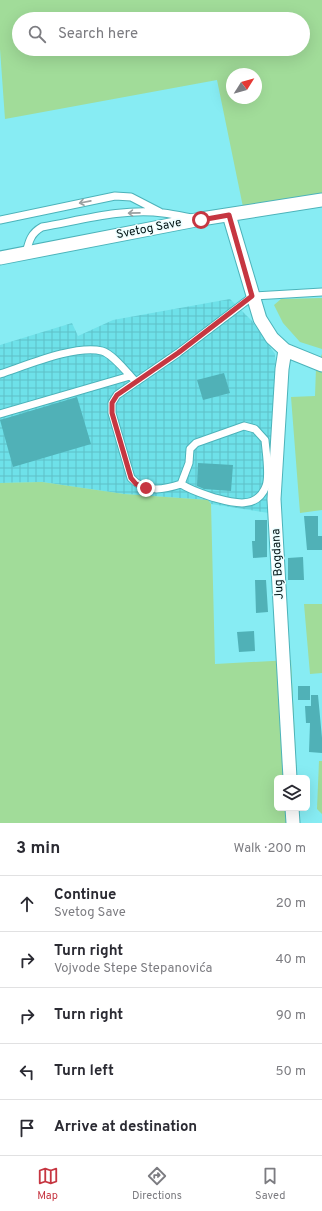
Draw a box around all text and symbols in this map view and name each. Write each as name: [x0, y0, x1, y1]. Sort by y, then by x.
search box: [12, 12, 310, 56]
icon: search: [26, 23, 48, 45]
text: Search here: [58, 25, 138, 44]
north arrow: [226, 68, 262, 104]
one-way arrow: [79, 198, 92, 206]
one-way arrow: [128, 209, 141, 217]
route start: [192, 211, 210, 229]
street label: Svetog Save: [115, 215, 183, 243]
route end: [137, 479, 155, 497]
street label: Jug Bogdana: [268, 528, 288, 600]
map controls: [274, 775, 310, 811]
button: layers: [274, 775, 310, 811]
text: 3 min: [16, 838, 60, 860]
text: Walk · 200 m: [234, 841, 306, 857]
text: Continue: [54, 886, 116, 905]
icon: ahead: [16, 893, 38, 915]
text: 20 m: [276, 896, 306, 912]
text: Svetog Save: [54, 905, 126, 921]
text: Turn right: [54, 942, 123, 961]
icon: right: [16, 949, 38, 971]
text: 40 m: [276, 952, 306, 968]
text: Vojvode Stepe Stepanovića: [54, 961, 212, 977]
icon: right: [16, 1005, 38, 1027]
text: Turn right: [54, 1006, 123, 1025]
text: 90 m: [276, 1008, 306, 1024]
icon: left: [16, 1061, 38, 1083]
text: Turn left: [54, 1062, 114, 1081]
text: 50 m: [276, 1064, 306, 1080]
icon: arrive: [16, 1117, 38, 1139]
text: Arrive at destination: [54, 1118, 197, 1137]
tab: Map: [37, 1165, 59, 1203]
tab: Directions: [132, 1165, 182, 1203]
tab: Saved: [255, 1165, 285, 1203]

